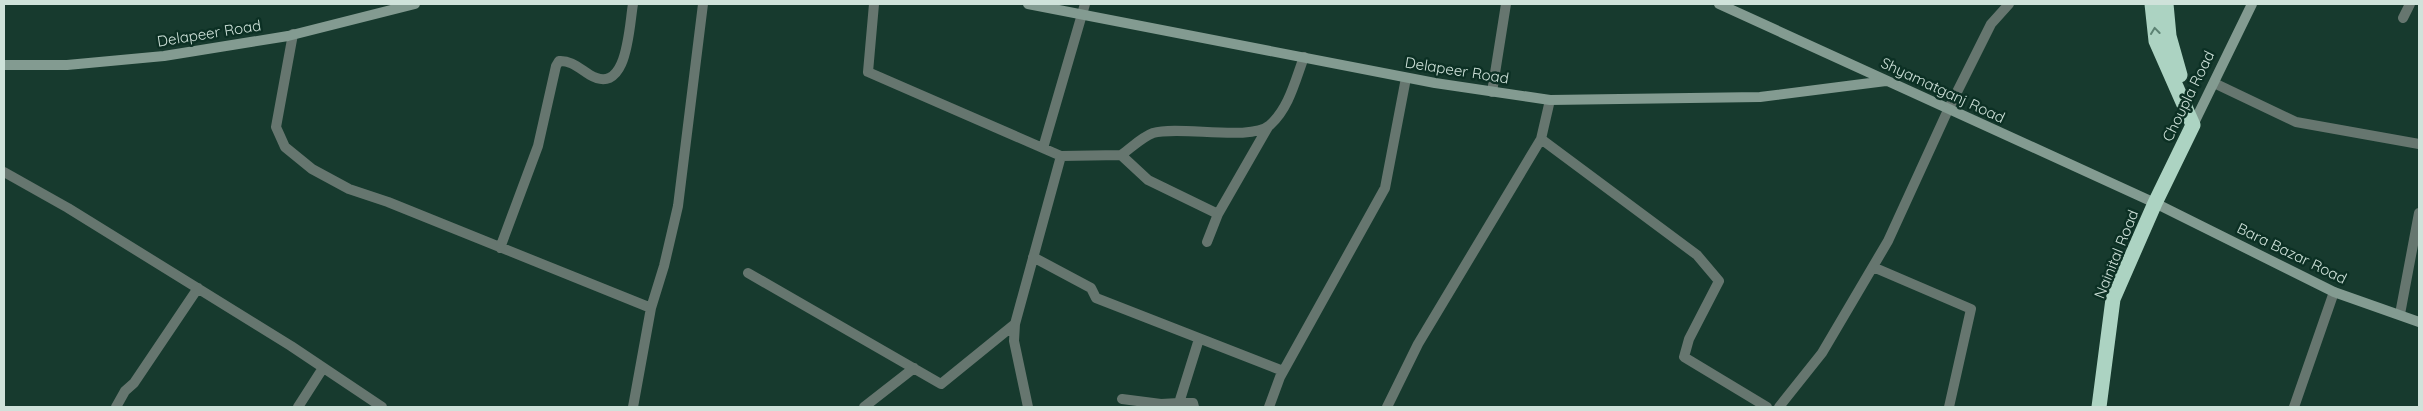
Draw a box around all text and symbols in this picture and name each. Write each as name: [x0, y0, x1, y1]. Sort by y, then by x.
street label: Delapeer Road: [156, 15, 262, 51]
one-way arrow: [2150, 27, 2161, 35]
street label: Choupla Road: [2158, 47, 2218, 145]
street label: Delapeer Road: [1404, 52, 1510, 88]
street label: Shyamatganj Road: [1878, 53, 2008, 127]
street label: Nainital Road: [2090, 207, 2142, 301]
street label: Bara Bazar Road: [2234, 218, 2350, 288]

